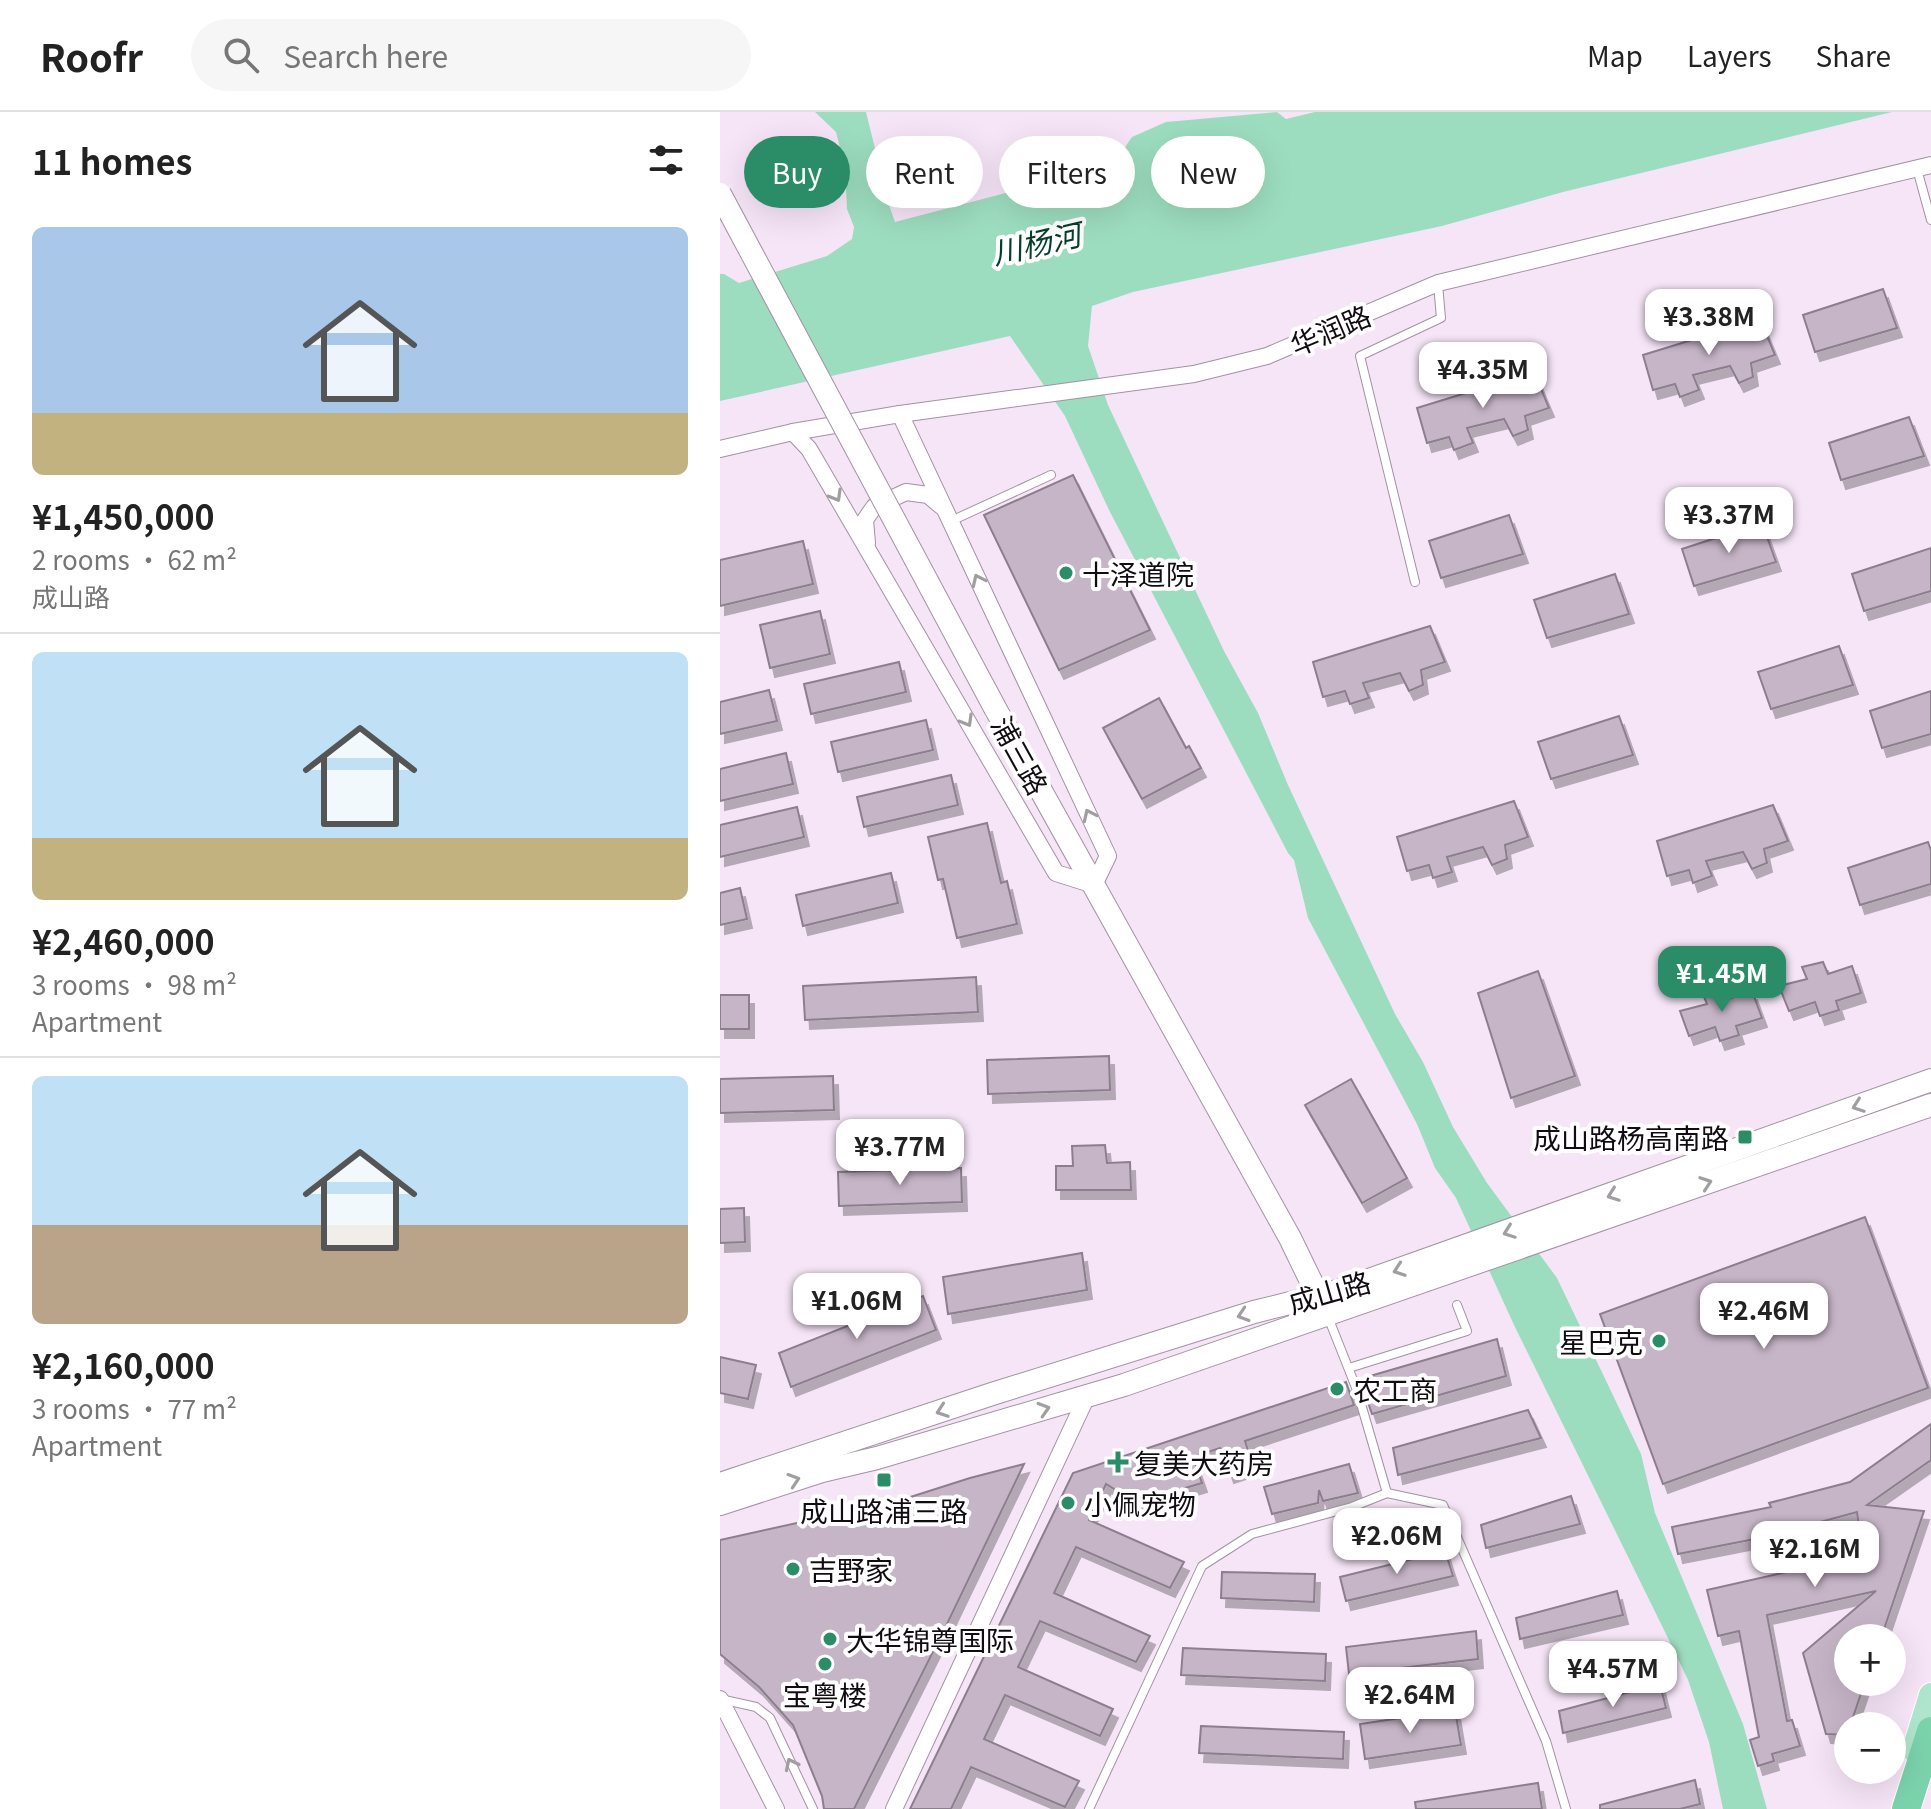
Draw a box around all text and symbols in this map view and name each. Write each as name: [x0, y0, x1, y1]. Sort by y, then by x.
search box: [191, 19, 751, 91]
text: Roofr: [40, 28, 143, 83]
icon: search: [219, 33, 263, 77]
text: Search here: [283, 33, 448, 77]
text: Map: [1587, 35, 1643, 75]
text: Layers: [1687, 35, 1772, 75]
text: Share: [1816, 35, 1891, 75]
text: 11 homes: [32, 136, 192, 185]
chip: Buy: [744, 136, 850, 208]
chip: Rent: [866, 136, 983, 208]
chip: Filters: [999, 136, 1135, 208]
chip: New: [1151, 136, 1265, 208]
icon: filters: [644, 138, 688, 182]
water label: 川杨河: [987, 209, 1090, 274]
icon: home: [288, 279, 432, 423]
pin: ¥3.38M: [1644, 289, 1774, 357]
street label: 华润路: [1284, 294, 1376, 364]
text: ¥3.38M: [1663, 296, 1755, 333]
pin: ¥4.35M: [1418, 342, 1548, 410]
text: ¥4.35M: [1437, 349, 1529, 386]
one-way arrow: [826, 487, 842, 502]
pin: ¥3.37M: [1664, 487, 1794, 555]
text: ¥1,450,000: [32, 491, 215, 540]
text: ¥3.37M: [1683, 494, 1775, 531]
text: 2 rooms · 62 m²: [32, 540, 237, 577]
place label: 十泽道院: [1082, 553, 1194, 593]
marker: 十泽道院: [1057, 564, 1075, 582]
one-way arrow: [972, 573, 988, 588]
text: 成山路: [32, 577, 110, 614]
icon: home: [288, 704, 432, 848]
street label: 浦三路: [983, 709, 1059, 801]
one-way arrow: [957, 712, 973, 727]
one-way arrow: [1083, 809, 1099, 823]
text: ¥2,460,000: [32, 916, 215, 965]
pin: ¥1.45M: [1657, 946, 1787, 1014]
text: ¥1.45M: [1676, 953, 1768, 990]
text: 3 rooms · 98 m²: [32, 965, 237, 1002]
text: Apartment: [32, 1002, 162, 1039]
one-way arrow: [1852, 1096, 1866, 1113]
place label: 成山路杨高南路: [1533, 1117, 1729, 1157]
pin: ¥3.77M: [835, 1119, 965, 1187]
text: ¥3.77M: [854, 1126, 946, 1163]
icon: home: [288, 1128, 432, 1272]
marker: 成山路杨高南路: [1736, 1128, 1754, 1146]
one-way arrow: [1698, 1176, 1712, 1193]
one-way arrow: [1607, 1185, 1621, 1201]
one-way arrow: [1503, 1223, 1517, 1239]
street label: 成山路: [1283, 1260, 1375, 1322]
one-way arrow: [1393, 1261, 1407, 1277]
pin: ¥1.06M: [792, 1273, 922, 1341]
text: ¥1.06M: [811, 1280, 903, 1317]
pin: ¥2.46M: [1699, 1283, 1829, 1351]
text: ¥2.46M: [1718, 1290, 1810, 1327]
one-way arrow: [1236, 1306, 1250, 1322]
place label: 星巴克: [1559, 1321, 1643, 1361]
marker: 星巴克: [1650, 1332, 1668, 1350]
text: ¥2,160,000: [32, 1340, 215, 1389]
place label: 农工商: [1353, 1369, 1437, 1409]
marker: 农工商: [1328, 1380, 1346, 1398]
text: 3 rooms · 77 m²: [32, 1389, 237, 1426]
one-way arrow: [935, 1401, 949, 1417]
one-way arrow: [1037, 1402, 1051, 1418]
text: Apartment: [32, 1426, 162, 1463]
place label: 复美大药房: [1134, 1442, 1274, 1482]
marker: 复美大药房: [1109, 1453, 1127, 1471]
marker: 成山路浦三路: [875, 1471, 893, 1489]
one-way arrow: [787, 1473, 801, 1489]
place label: 小佩宠物: [1084, 1483, 1196, 1523]
place label: 成山路浦三路: [800, 1490, 968, 1530]
marker: 小佩宠物: [1059, 1494, 1077, 1512]
pin: ¥2.06M: [1332, 1508, 1462, 1576]
text: ¥2.06M: [1351, 1515, 1443, 1552]
pin: ¥2.16M: [1750, 1521, 1880, 1589]
text: ¥2.16M: [1769, 1528, 1861, 1565]
place label: 吉野家: [809, 1549, 893, 1589]
marker: 吉野家: [784, 1560, 802, 1578]
place label: 大华锦尊国际: [846, 1619, 1014, 1659]
map controls: [1834, 1624, 1906, 1784]
button: +: [1834, 1624, 1906, 1696]
marker: 大华锦尊国际: [821, 1630, 839, 1648]
pin: ¥4.57M: [1548, 1641, 1678, 1709]
text: ¥4.57M: [1567, 1648, 1659, 1685]
marker: 宝粤楼: [816, 1655, 834, 1673]
pin: ¥2.64M: [1345, 1667, 1475, 1735]
place label: 宝粤楼: [783, 1674, 867, 1714]
text: ¥2.64M: [1364, 1674, 1456, 1711]
button: −: [1834, 1712, 1906, 1784]
one-way arrow: [785, 1757, 801, 1772]

